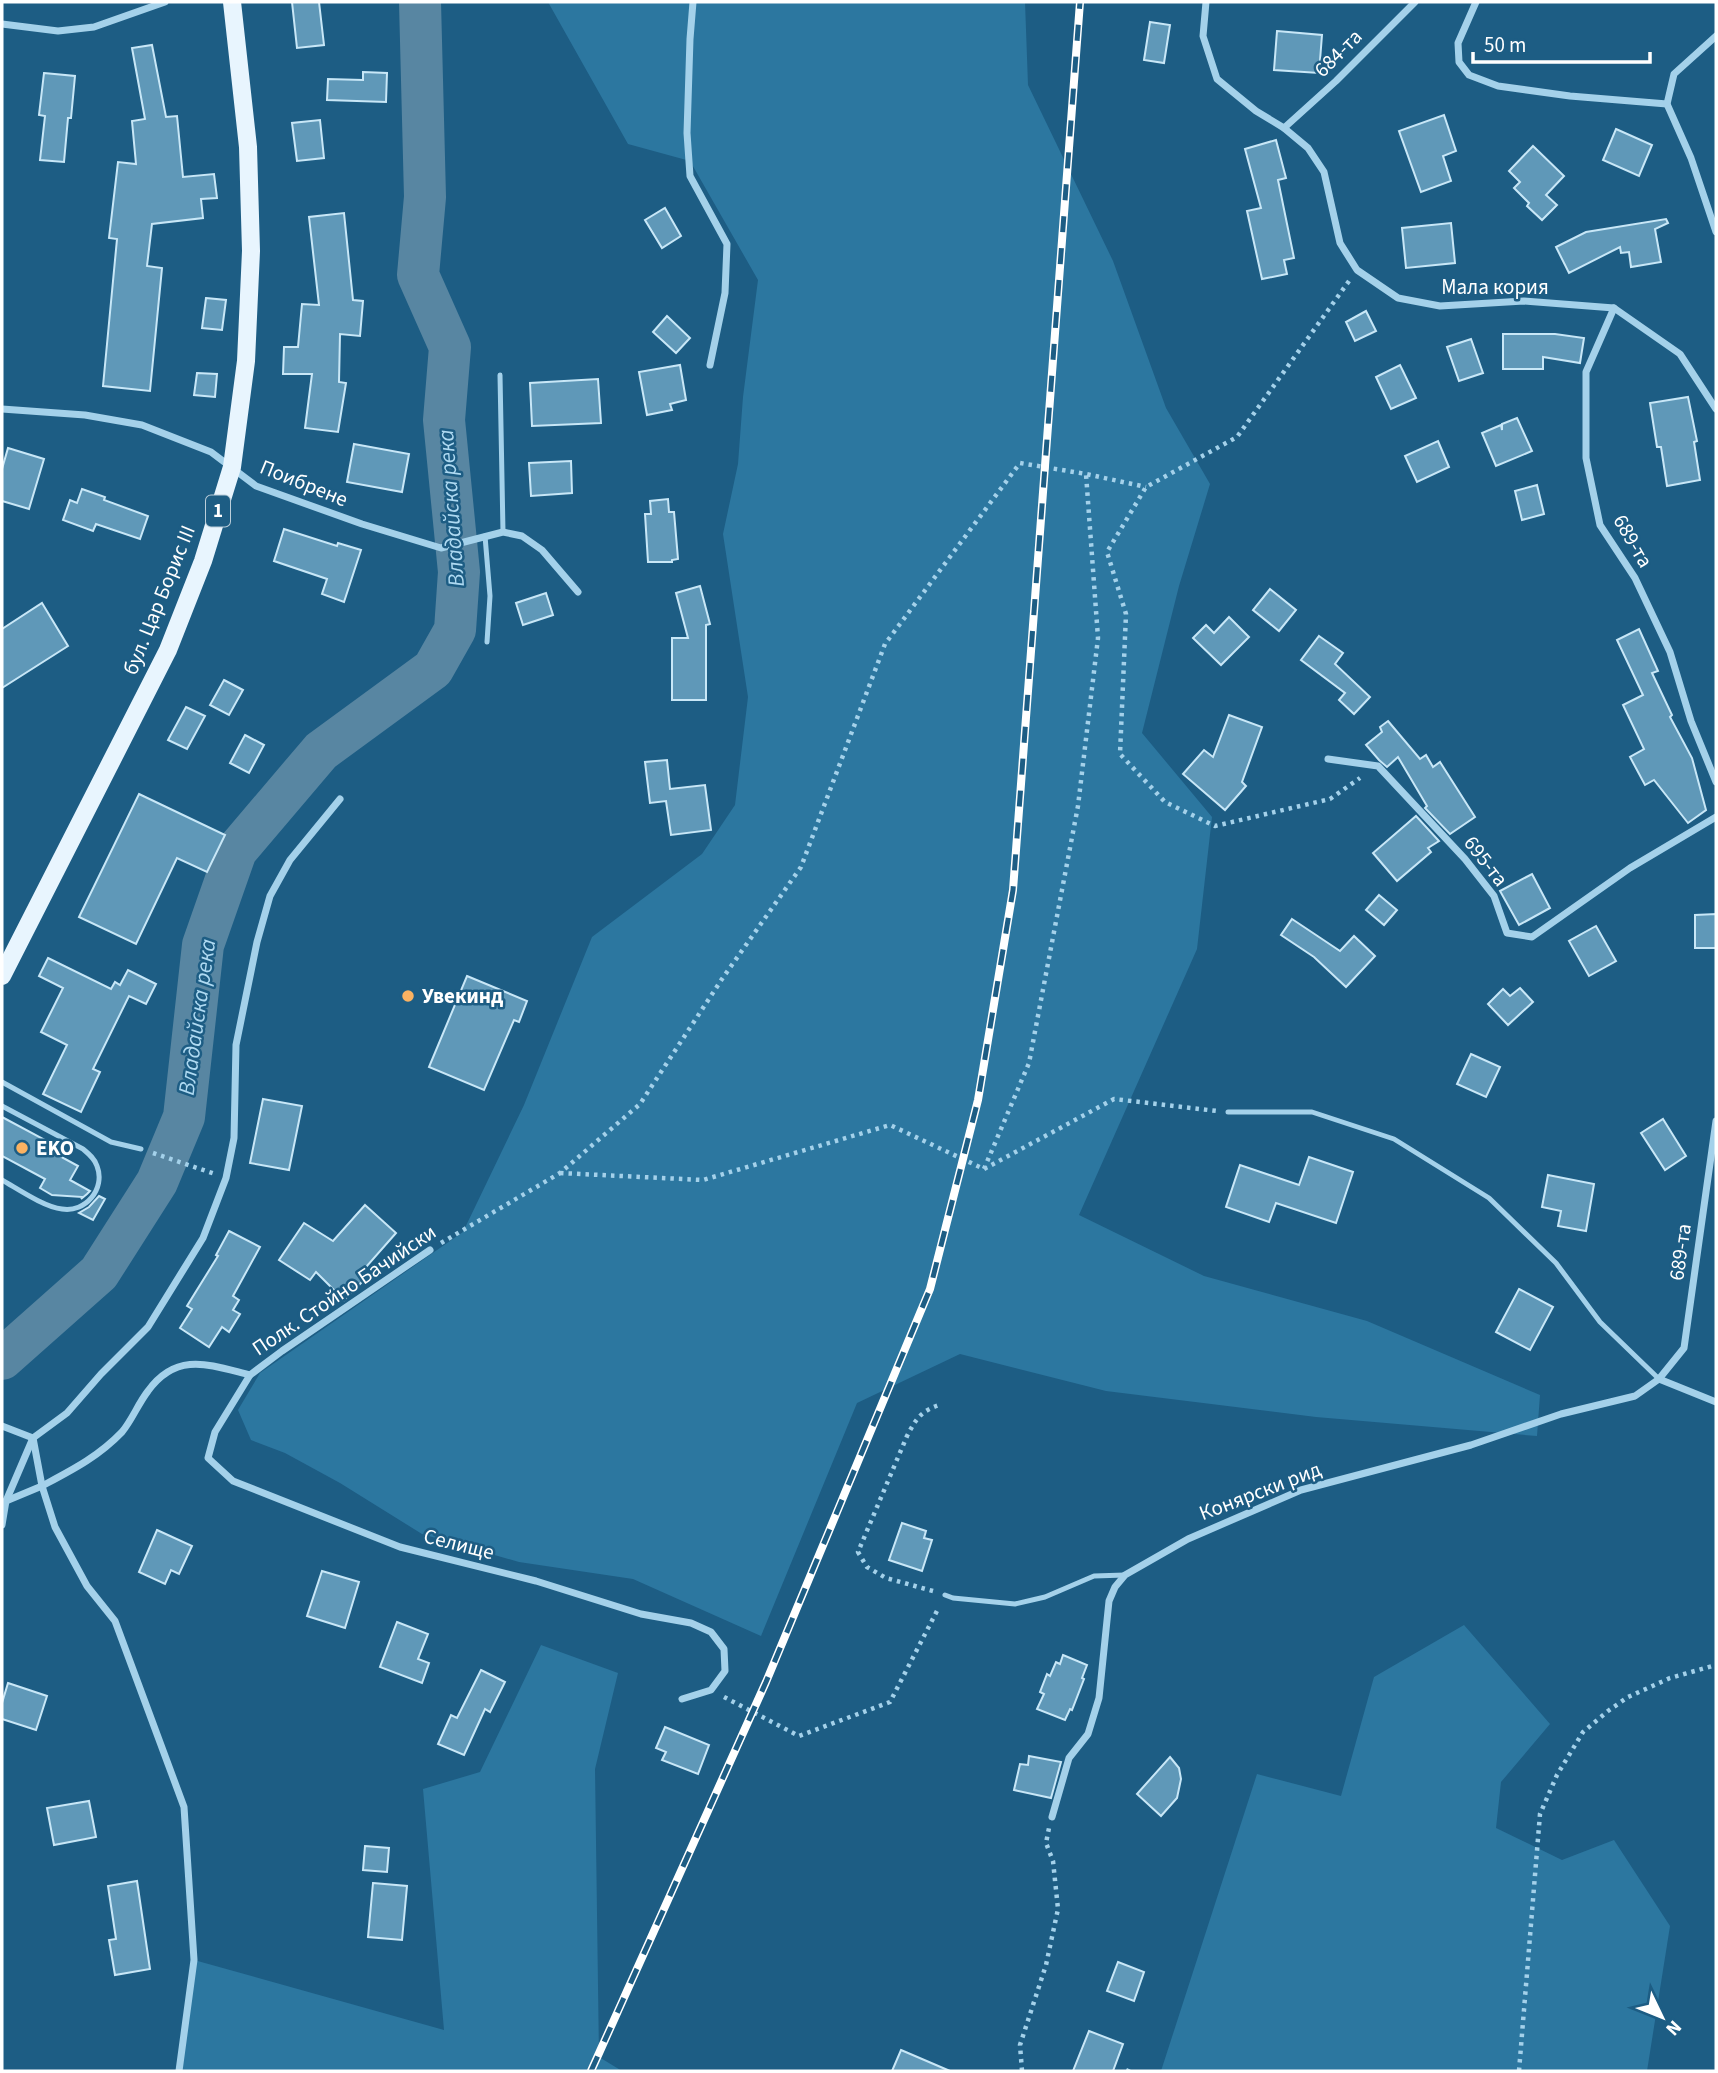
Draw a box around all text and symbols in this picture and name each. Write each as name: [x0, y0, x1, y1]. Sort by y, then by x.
scale bar: [1473, 21, 1650, 65]
street label: 684-та: [1307, 22, 1369, 84]
text: 50 m: [1484, 30, 1526, 60]
street label: Мала кория: [1441, 272, 1549, 302]
water label: Владайска река: [429, 428, 473, 588]
street label: Поибрене: [255, 452, 353, 514]
road number: 1: [206, 496, 230, 526]
street label: 689-та: [1606, 509, 1660, 573]
street label: бул. Цар Борис III: [115, 521, 203, 679]
street label: 695-та: [1457, 829, 1515, 893]
water label: Владайска река: [170, 937, 224, 1097]
place label: Увекинд: [422, 981, 504, 1011]
marker: Увекинд: [400, 988, 416, 1004]
place label: EKO: [36, 1133, 74, 1163]
marker: EKO: [14, 1140, 30, 1156]
street label: Полк. Стойно Бачийски: [246, 1217, 442, 1363]
street label: 689-та: [1661, 1222, 1699, 1282]
street label: Конярски рид: [1195, 1454, 1325, 1528]
street label: Селище: [421, 1521, 497, 1567]
north arrow: [1627, 1982, 1697, 2052]
text: N: [1659, 2014, 1688, 2041]

